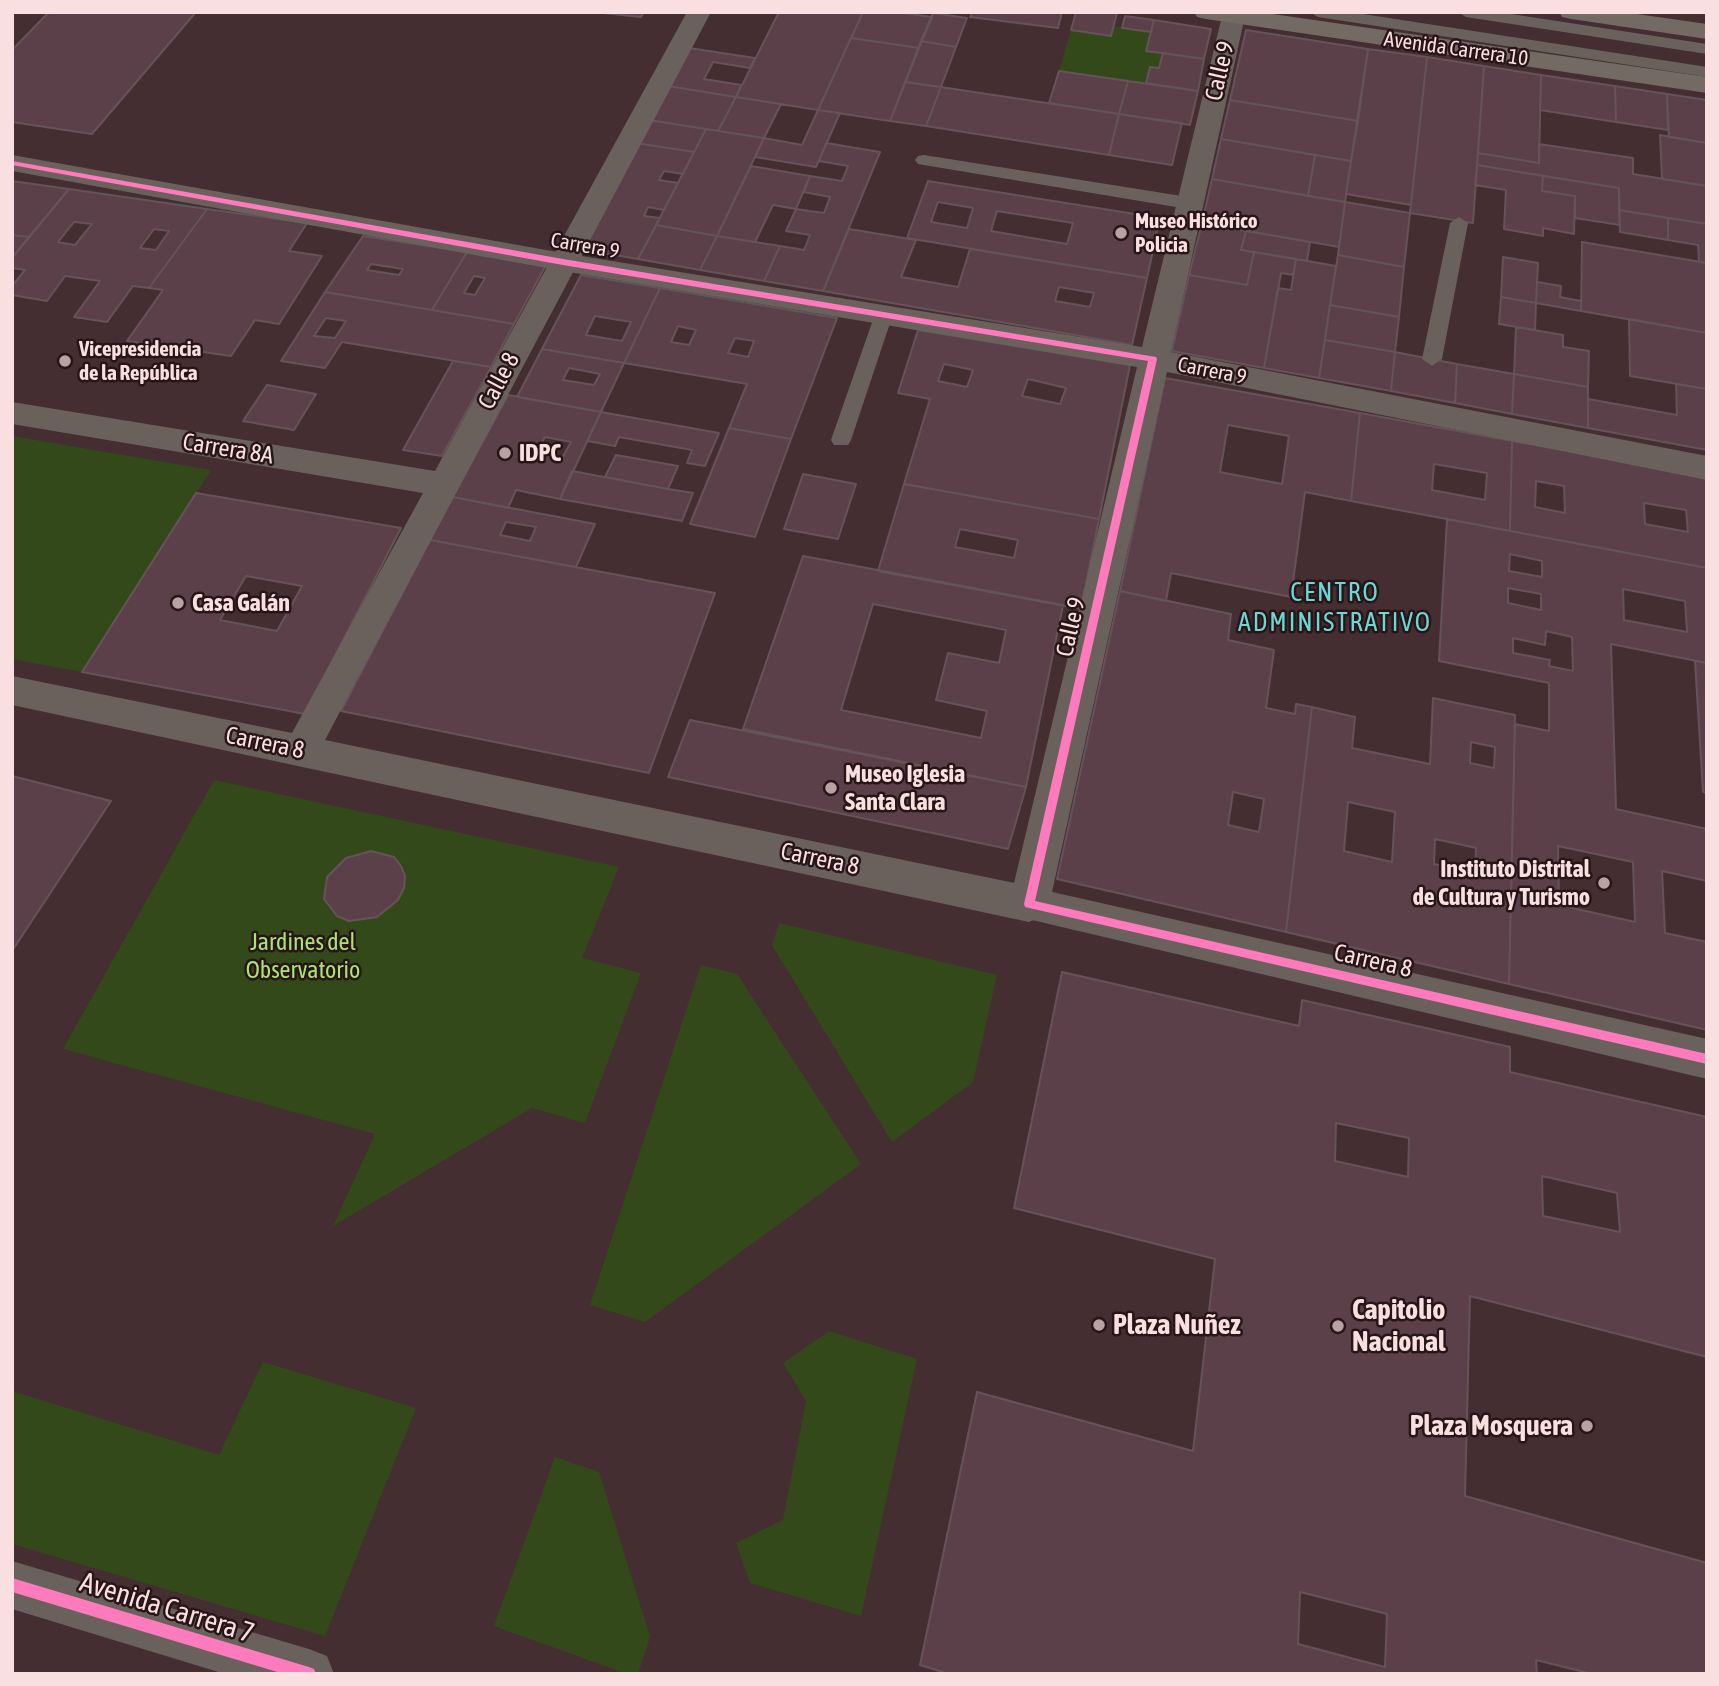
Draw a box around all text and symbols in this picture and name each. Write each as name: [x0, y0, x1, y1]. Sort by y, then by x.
street label: Avenida Carrera 10: [1382, 26, 1530, 72]
street label: Calle 9: [1199, 39, 1241, 103]
place label: Museo Histórico Policia: [1135, 208, 1258, 258]
marker: Museo Histórico Policia: [1113, 225, 1129, 241]
street label: Carrera 9: [549, 228, 621, 264]
place label: Vicepresidencia de la República: [79, 336, 201, 386]
street label: Calle 8: [472, 348, 526, 414]
street label: Carrera 9: [1176, 352, 1248, 390]
marker: Vicepresidencia de la República: [57, 353, 73, 369]
street label: Carrera 8A: [181, 428, 275, 470]
place label: IDPC: [519, 439, 561, 467]
marker: IDPC: [497, 445, 513, 461]
district label: CENTRO ADMINISTRATIVO: [1240, 577, 1430, 638]
place label: Casa Galán: [192, 589, 290, 617]
marker: Casa Galán: [170, 595, 186, 611]
street label: Calle 9: [1050, 595, 1092, 659]
street label: Carrera 8: [223, 721, 307, 765]
place label: Museo Iglesia Santa Clara: [845, 760, 965, 816]
marker: Museo Iglesia Santa Clara: [823, 780, 839, 796]
street label: Carrera 8: [778, 837, 862, 881]
place label: Instituto Distrital de Cultura y Turismo: [1412, 855, 1590, 911]
marker: Instituto Distrital de Cultura y Turismo: [1596, 875, 1612, 891]
park label: Jardines del Observatorio: [246, 928, 360, 984]
street label: Carrera 8: [1331, 938, 1415, 984]
place label: Capitolio Nacional: [1352, 1293, 1446, 1359]
place label: Plaza Nuñez: [1113, 1308, 1241, 1342]
marker: Plaza Nuñez: [1091, 1317, 1107, 1333]
marker: Capitolio Nacional: [1330, 1318, 1346, 1334]
place label: Plaza Mosquera: [1410, 1409, 1573, 1443]
marker: Plaza Mosquera: [1579, 1418, 1595, 1434]
street label: Avenida Carrera 7: [76, 1566, 258, 1650]

